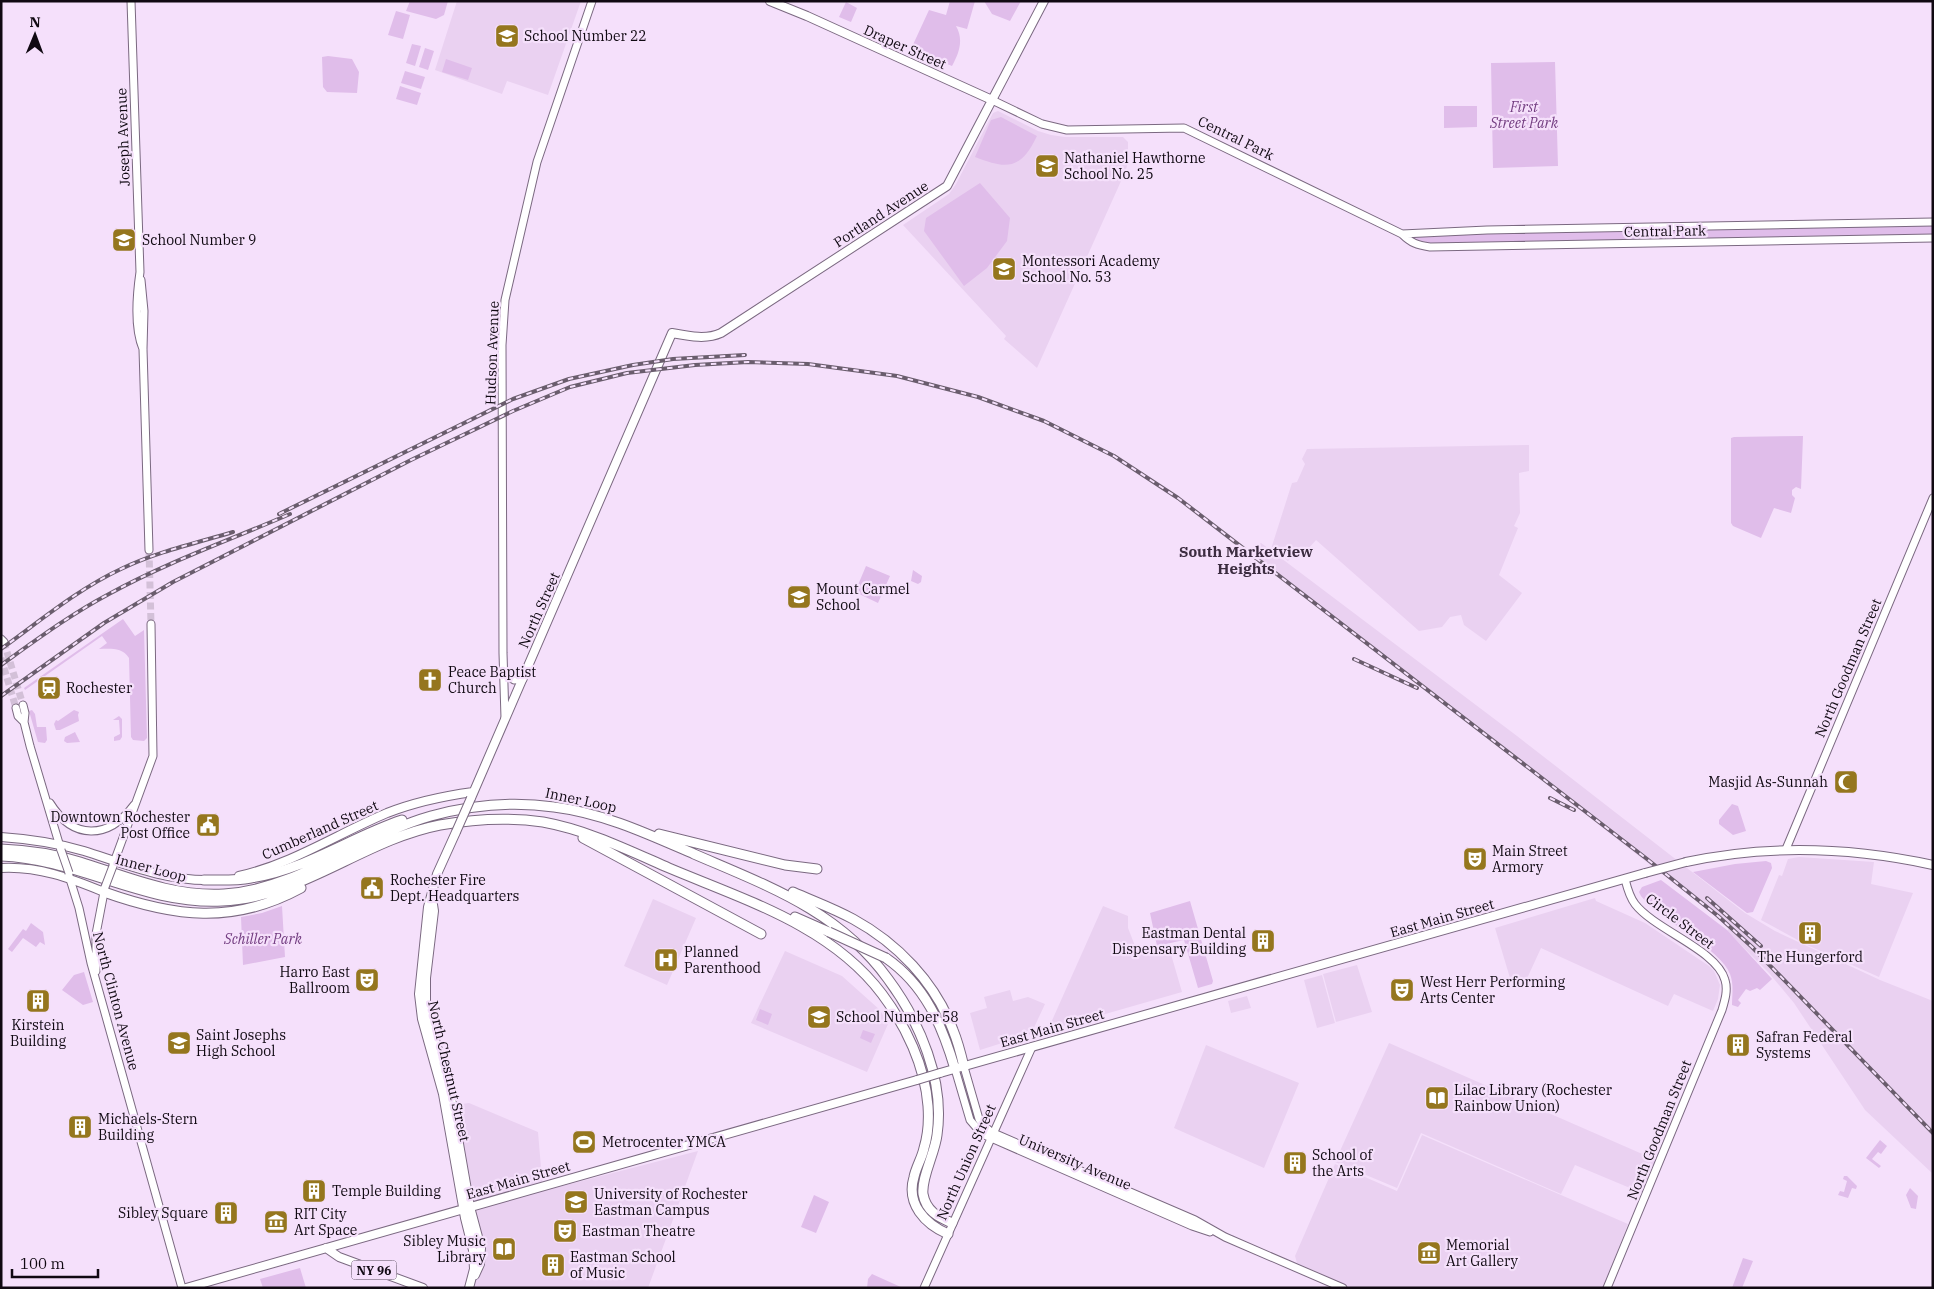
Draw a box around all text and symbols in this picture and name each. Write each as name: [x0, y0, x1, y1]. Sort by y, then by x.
north arrow: [10, 10, 60, 60]
text: N: [30, 13, 41, 31]
street label: Draper Street: [861, 21, 949, 73]
school or university icon: School Number 22: [494, 23, 520, 49]
place label: School Number 22: [524, 27, 647, 45]
street label: Joseph Avenue: [112, 88, 134, 186]
park label: First Street Park: [1489, 98, 1559, 132]
street label: Central Park: [1195, 112, 1278, 164]
place label: Nathaniel Hawthorne School No. 25: [1064, 149, 1206, 183]
school or university icon: Nathaniel Hawthorne School No. 25: [1034, 153, 1060, 179]
street label: Portland Avenue: [830, 177, 932, 251]
street label: Central Park: [1624, 221, 1707, 241]
school or university icon: School Number 9: [111, 227, 137, 253]
place label: School Number 9: [142, 231, 256, 249]
place label: Montessori Academy School No. 53: [1022, 252, 1160, 286]
school or university icon: Montessori Academy School No. 53: [991, 256, 1017, 282]
street label: Hudson Avenue: [481, 301, 503, 405]
district label: South Marketview Heights: [1179, 542, 1313, 578]
street label: North Street: [514, 569, 564, 651]
place label: Mount Carmel School: [816, 580, 910, 614]
school or university icon: Mount Carmel School: [786, 584, 812, 610]
street label: North Goodman Street: [1811, 596, 1885, 740]
place label: Peace Baptist Church: [448, 663, 536, 697]
church icon: Peace Baptist Church: [417, 667, 443, 693]
station icon: Rochester: [36, 675, 62, 701]
place label: Rochester: [66, 679, 133, 697]
mosque icon: Masjid As-Sunnah: [1833, 769, 1859, 795]
place label: Masjid As-Sunnah: [1708, 773, 1828, 791]
street label: Inner Loop: [544, 784, 618, 816]
street label: Cumberland Street: [259, 796, 381, 864]
place label: Downtown Rochester Post Office: [51, 808, 191, 842]
public building icon: Downtown Rochester Post Office: [195, 812, 221, 838]
place label: Main Street Armory: [1492, 842, 1568, 876]
theatre icon: Main Street Armory: [1462, 846, 1488, 872]
street label: Inner Loop: [114, 850, 188, 886]
place label: Rochester Fire Dept. Headquarters: [390, 871, 520, 905]
public building icon: Rochester Fire Dept. Headquarters: [359, 875, 385, 901]
street label: Circle Street: [1642, 889, 1718, 953]
street label: East Main Street: [1388, 895, 1496, 941]
building icon: The Hungerford: [1797, 920, 1823, 946]
place label: Eastman Dental Dispensary Building: [1112, 924, 1246, 958]
building icon: Eastman Dental Dispensary Building: [1250, 928, 1276, 954]
street label: North Clinton Avenue: [89, 930, 143, 1072]
park label: Schiller Park: [223, 930, 303, 948]
place label: Planned Parenthood: [684, 943, 762, 977]
hospital icon: Planned Parenthood: [653, 947, 679, 973]
place label: The Hungerford: [1757, 948, 1863, 966]
place label: Harro East Ballroom: [279, 963, 350, 997]
theatre icon: Harro East Ballroom: [354, 967, 380, 993]
place label: West Herr Performing Arts Center: [1420, 973, 1565, 1007]
theatre icon: West Herr Performing Arts Center: [1389, 977, 1415, 1003]
building icon: Kirstein Building: [25, 988, 51, 1014]
street label: North Chestnut Street: [424, 999, 474, 1143]
school or university icon: School Number 58: [806, 1004, 832, 1030]
street label: East Main Street: [998, 1005, 1106, 1051]
place label: School Number 58: [836, 1008, 959, 1026]
place label: Kirstein Building: [10, 1016, 66, 1050]
place label: Saint Josephs High School: [196, 1026, 286, 1060]
place label: Safran Federal Systems: [1756, 1028, 1853, 1062]
school or university icon: Saint Josephs High School: [166, 1030, 192, 1056]
building icon: Safran Federal Systems: [1725, 1032, 1751, 1058]
street label: North Goodman Street: [1623, 1057, 1695, 1203]
place label: Lilac Library (Rochester Rainbow Union): [1454, 1081, 1613, 1115]
library icon: Lilac Library (Rochester Rainbow Union): [1424, 1085, 1450, 1111]
street label: North Union Street: [932, 1101, 1000, 1223]
place label: Michaels-Stern Building: [98, 1110, 198, 1144]
building icon: Michaels-Stern Building: [67, 1114, 93, 1140]
sports icon: Metrocenter YMCA: [571, 1129, 597, 1155]
street label: University Avenue: [1016, 1130, 1134, 1194]
place label: Metrocenter YMCA: [602, 1133, 726, 1151]
place label: School of the Arts: [1312, 1146, 1373, 1180]
building icon: School of the Arts: [1282, 1150, 1308, 1176]
street label: East Main Street: [464, 1157, 572, 1203]
building icon: Temple Building: [301, 1178, 327, 1204]
place label: Temple Building: [332, 1182, 441, 1200]
place label: University of Rochester Eastman Campus: [594, 1185, 748, 1219]
school or university icon: University of Rochester Eastman Campus: [563, 1189, 589, 1215]
building icon: Sibley Square: [213, 1200, 239, 1226]
place label: Sibley Square: [118, 1204, 208, 1222]
place label: RIT City Art Space: [294, 1205, 357, 1239]
museum icon: RIT City Art Space: [263, 1209, 289, 1235]
theatre icon: Eastman Theatre: [552, 1218, 578, 1244]
place label: Eastman Theatre: [582, 1222, 695, 1240]
place label: Sibley Music Library: [403, 1232, 487, 1266]
library icon: Sibley Music Library: [491, 1236, 517, 1262]
place label: Memorial Art Gallery: [1446, 1236, 1519, 1270]
museum icon: Memorial Art Gallery: [1416, 1240, 1442, 1266]
scale bar: [12, 1246, 99, 1278]
place label: Eastman School of Music: [570, 1248, 676, 1282]
building icon: Eastman School of Music: [540, 1252, 566, 1278]
text: 100 m: [20, 1254, 65, 1273]
road number: NY 96: [352, 1260, 396, 1280]

